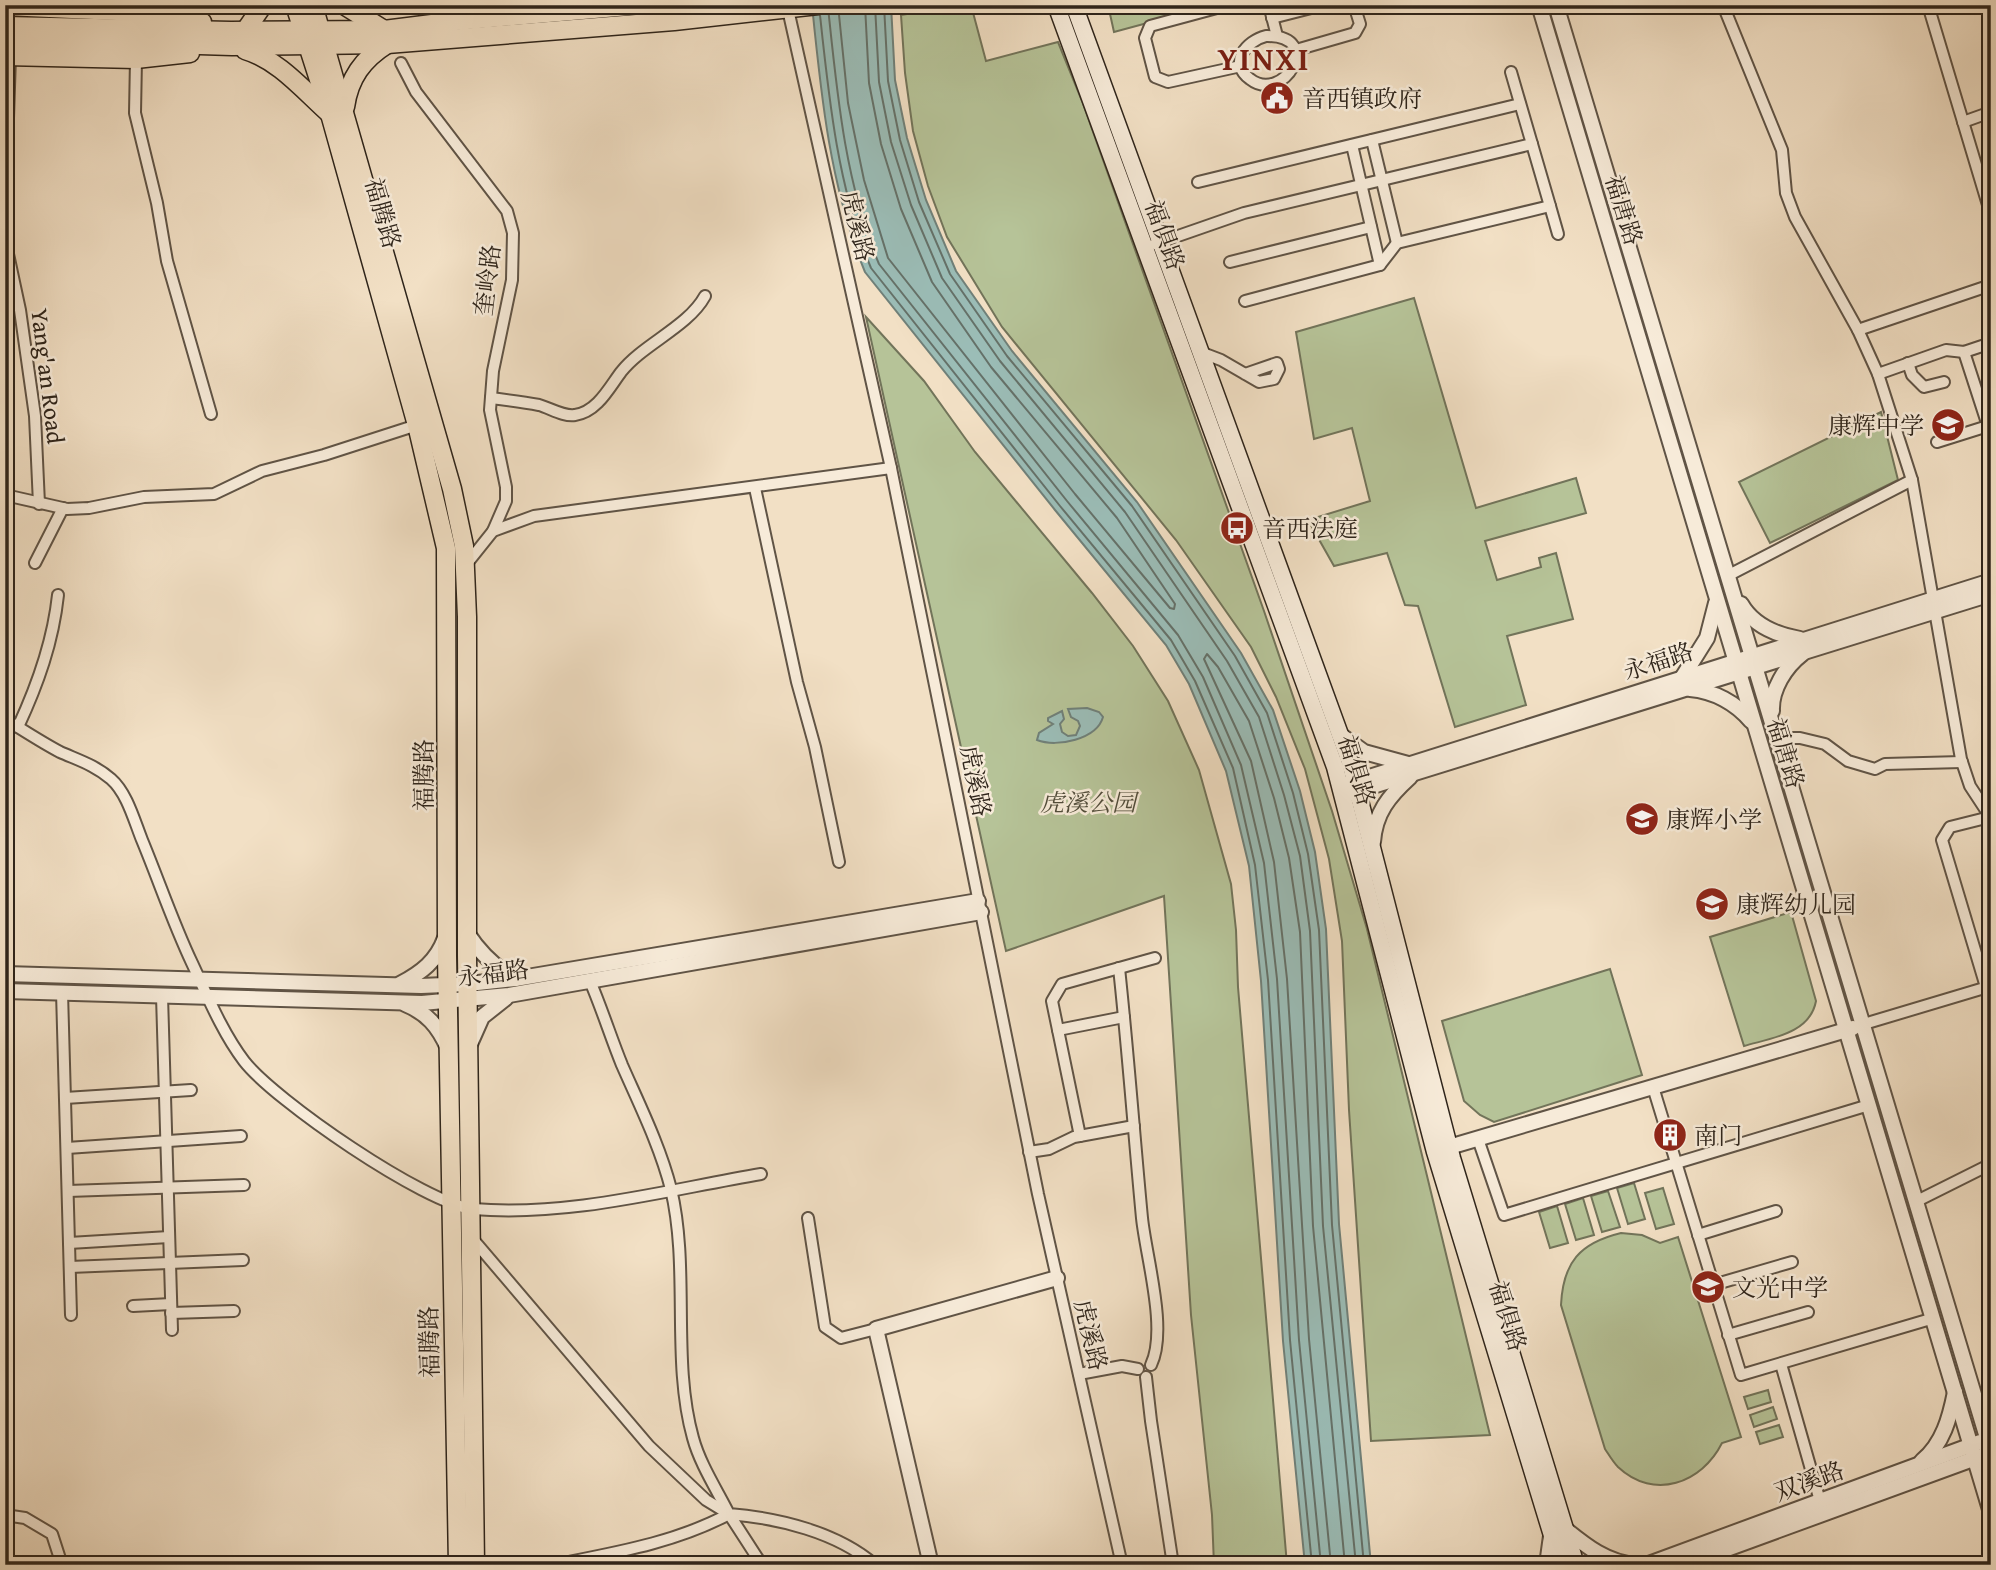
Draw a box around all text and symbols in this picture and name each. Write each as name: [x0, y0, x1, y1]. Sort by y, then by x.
district label: YINXI: [1217, 35, 1311, 82]
public building icon: 音西镇政府: [1258, 79, 1296, 117]
place label: 音西镇政府: [1302, 81, 1422, 116]
street label: 福唐路: [1597, 170, 1651, 250]
street label: 福腾路: [356, 174, 410, 252]
street label: 虎溪路: [833, 187, 883, 265]
street label: 福俱路: [1136, 195, 1194, 275]
street label: 奎岭路: [465, 242, 509, 318]
street label: Yang'an Road: [22, 306, 74, 446]
school or university icon: 康辉中学: [1929, 406, 1967, 444]
place label: 康辉中学: [1828, 408, 1924, 443]
bus stop icon: 音西法庭: [1218, 509, 1256, 547]
place label: 音西法庭: [1262, 511, 1358, 546]
street label: 永福路: [1618, 633, 1698, 689]
street label: 福唐路: [1759, 713, 1813, 793]
street label: 福俱路: [1330, 730, 1384, 810]
street label: 福腾路: [406, 739, 441, 811]
street label: 虎溪路: [952, 742, 1000, 820]
park label: 虎溪公园: [1040, 785, 1140, 820]
school or university icon: 康辉小学: [1623, 800, 1661, 838]
place label: 康辉小学: [1666, 802, 1762, 837]
school or university icon: 康辉幼儿园: [1693, 885, 1731, 923]
place label: 康辉幼儿园: [1736, 887, 1856, 922]
street label: 永福路: [455, 951, 531, 995]
building icon: 南门: [1651, 1116, 1689, 1154]
place label: 南门: [1694, 1118, 1742, 1153]
school or university icon: 文光中学: [1689, 1268, 1727, 1306]
place label: 文光中学: [1732, 1270, 1828, 1305]
street label: 福俱路: [1481, 1276, 1535, 1356]
street label: 虎溪路: [1066, 1296, 1116, 1374]
street label: 福腾路: [411, 1306, 447, 1378]
street label: 双溪路: [1769, 1452, 1849, 1510]

